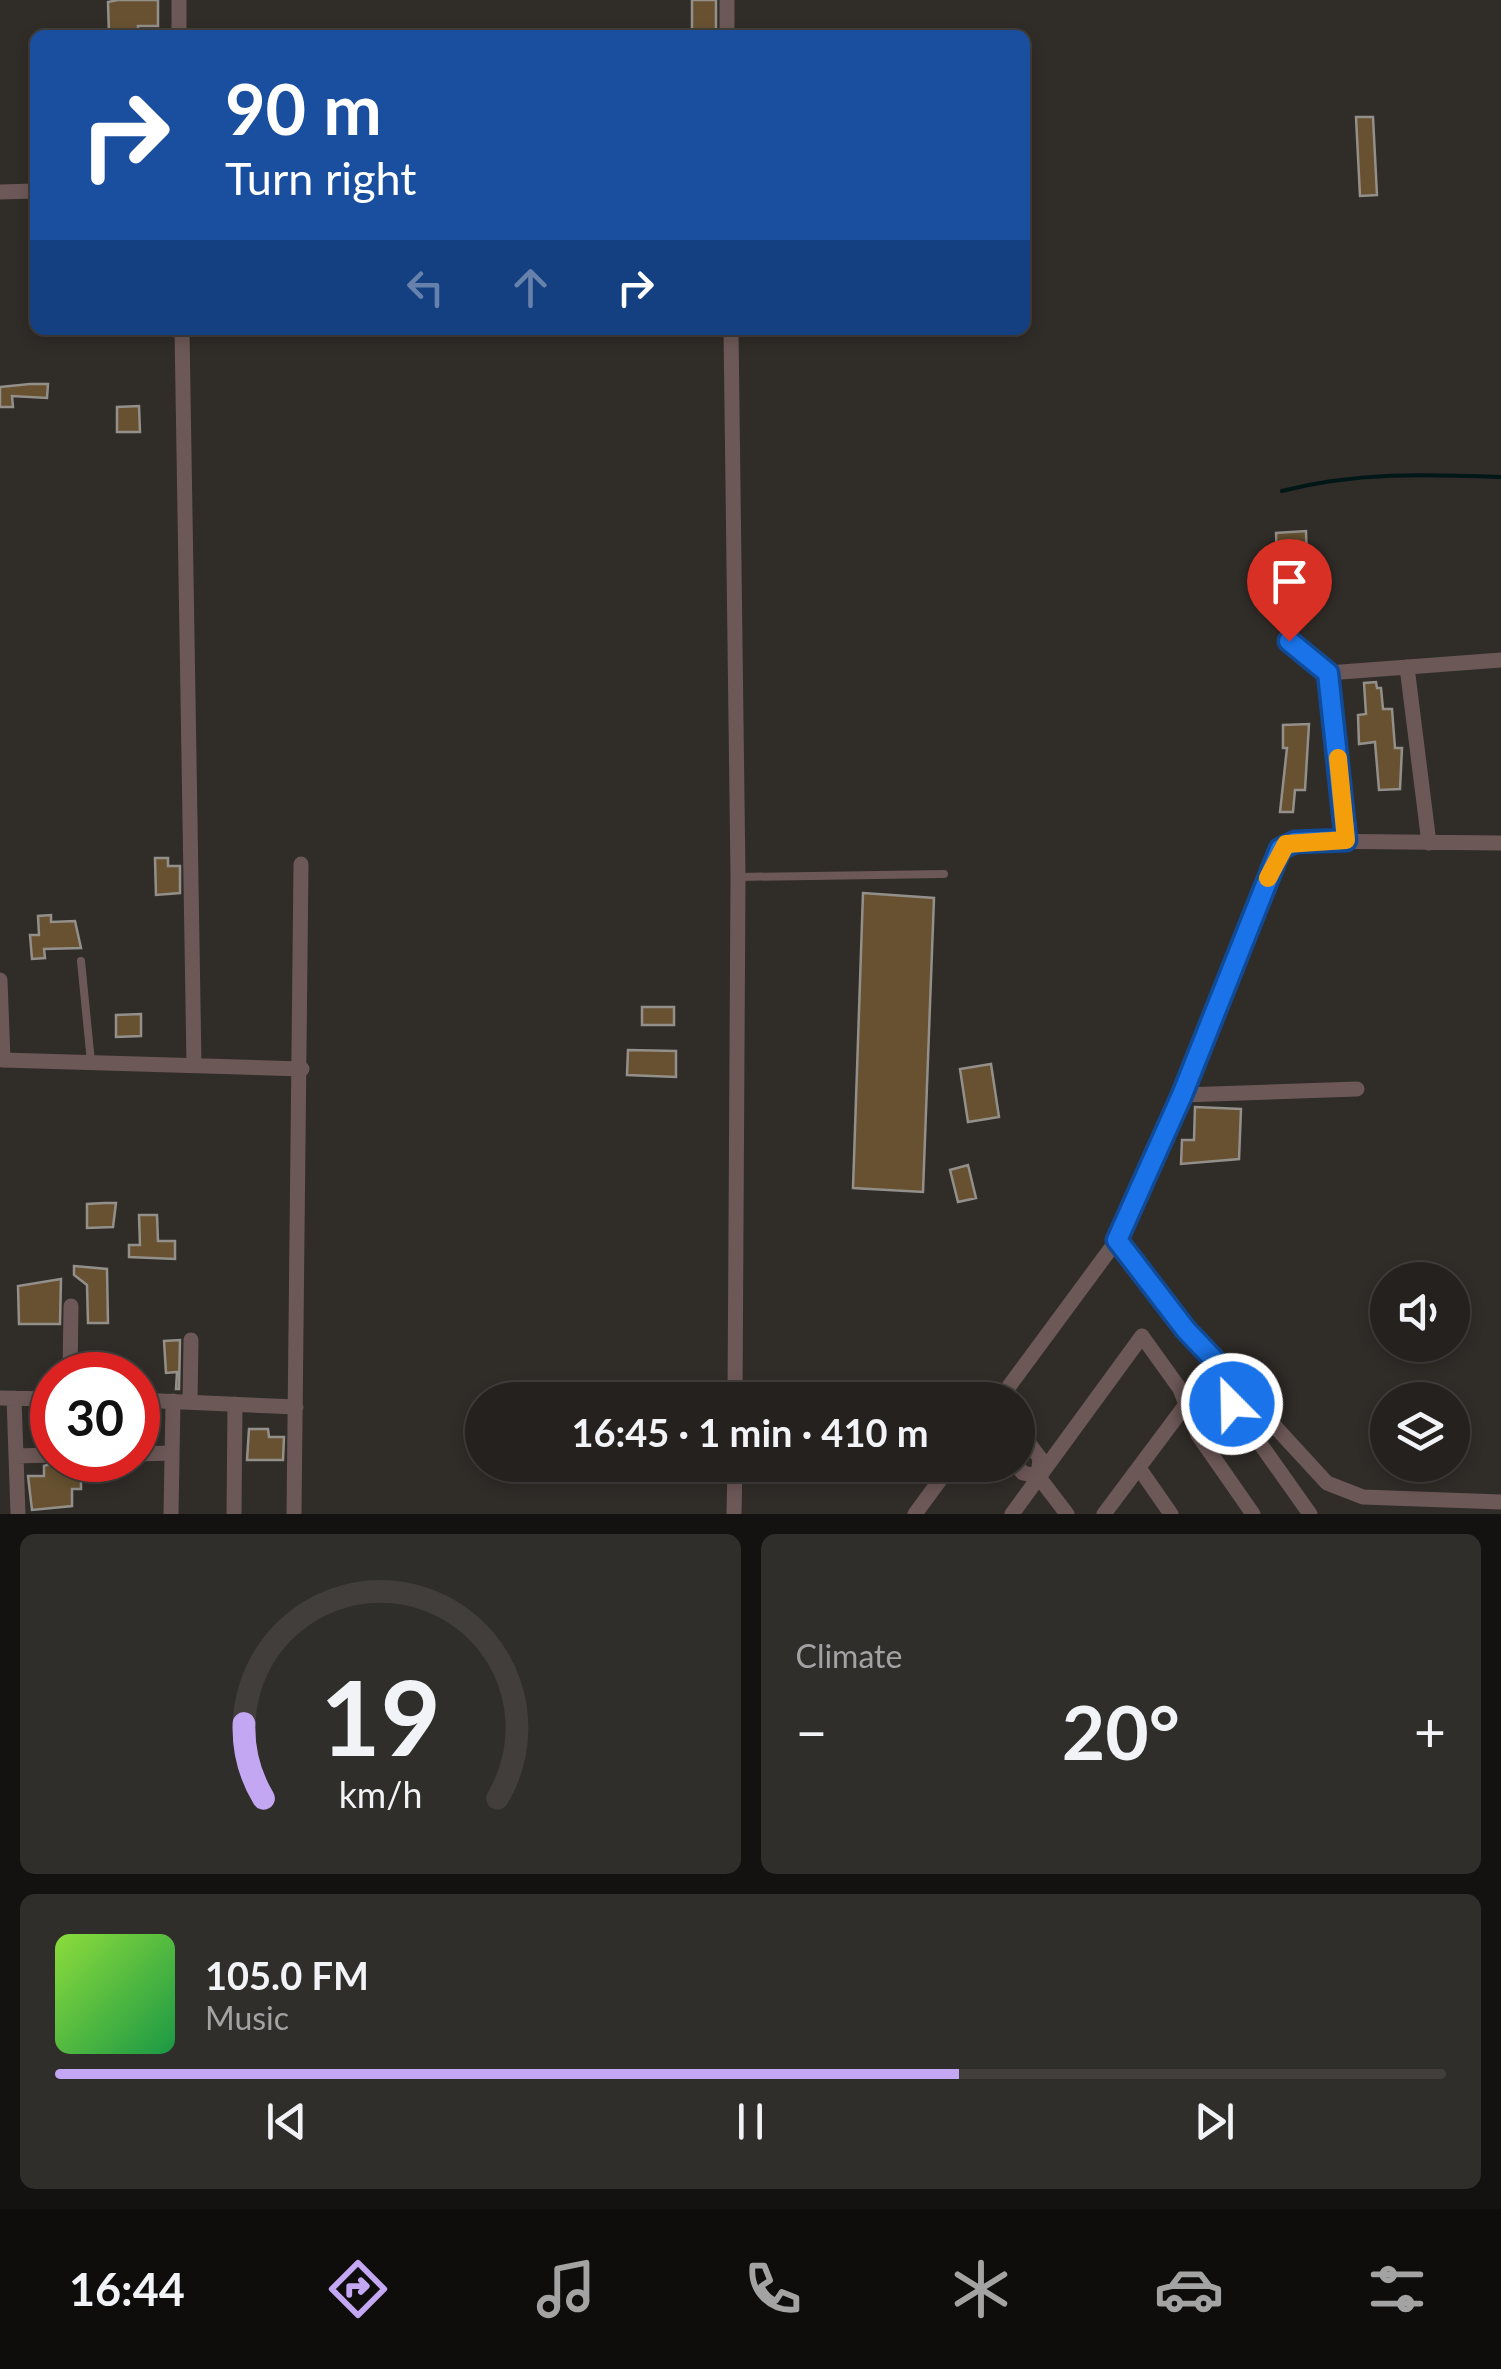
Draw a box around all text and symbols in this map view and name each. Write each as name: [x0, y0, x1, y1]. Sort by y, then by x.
text: 90 m: [225, 66, 382, 150]
icon: right: [60, 70, 190, 200]
text: Turn right: [225, 151, 416, 205]
icon: left: [398, 260, 453, 315]
icon: ahead: [503, 260, 558, 315]
icon: right: [608, 260, 663, 315]
pin: [1247, 539, 1332, 642]
icon: arrive: [1262, 554, 1317, 609]
map controls: [1370, 1262, 1470, 1482]
button: sound: [1370, 1262, 1470, 1362]
speed limit sign: 30: [30, 1352, 160, 1482]
position arrow: [1180, 1352, 1284, 1456]
button: layers: [1370, 1382, 1470, 1482]
text: 16:45 · 1 min · 410 m: [571, 1409, 929, 1455]
text: Climate: [796, 1636, 902, 1675]
text: 19: [320, 1653, 441, 1778]
text: 20°: [1062, 1686, 1180, 1776]
text: −: [796, 1698, 827, 1764]
text: +: [1414, 1698, 1446, 1764]
text: km/h: [338, 1773, 422, 1816]
text: 105.0 FM: [205, 1952, 369, 1998]
text: Music: [205, 1998, 289, 2037]
icon: previous: [259, 2094, 314, 2149]
icon: pause: [723, 2094, 778, 2149]
icon: next: [1187, 2094, 1242, 2149]
icon: directions: [323, 2254, 393, 2324]
icon: music: [531, 2254, 601, 2324]
icon: phone: [738, 2254, 808, 2324]
icon: climate: [946, 2254, 1016, 2324]
icon: car: [1154, 2254, 1224, 2324]
icon: filters: [1362, 2254, 1432, 2324]
text: 16:44: [69, 2262, 185, 2316]

